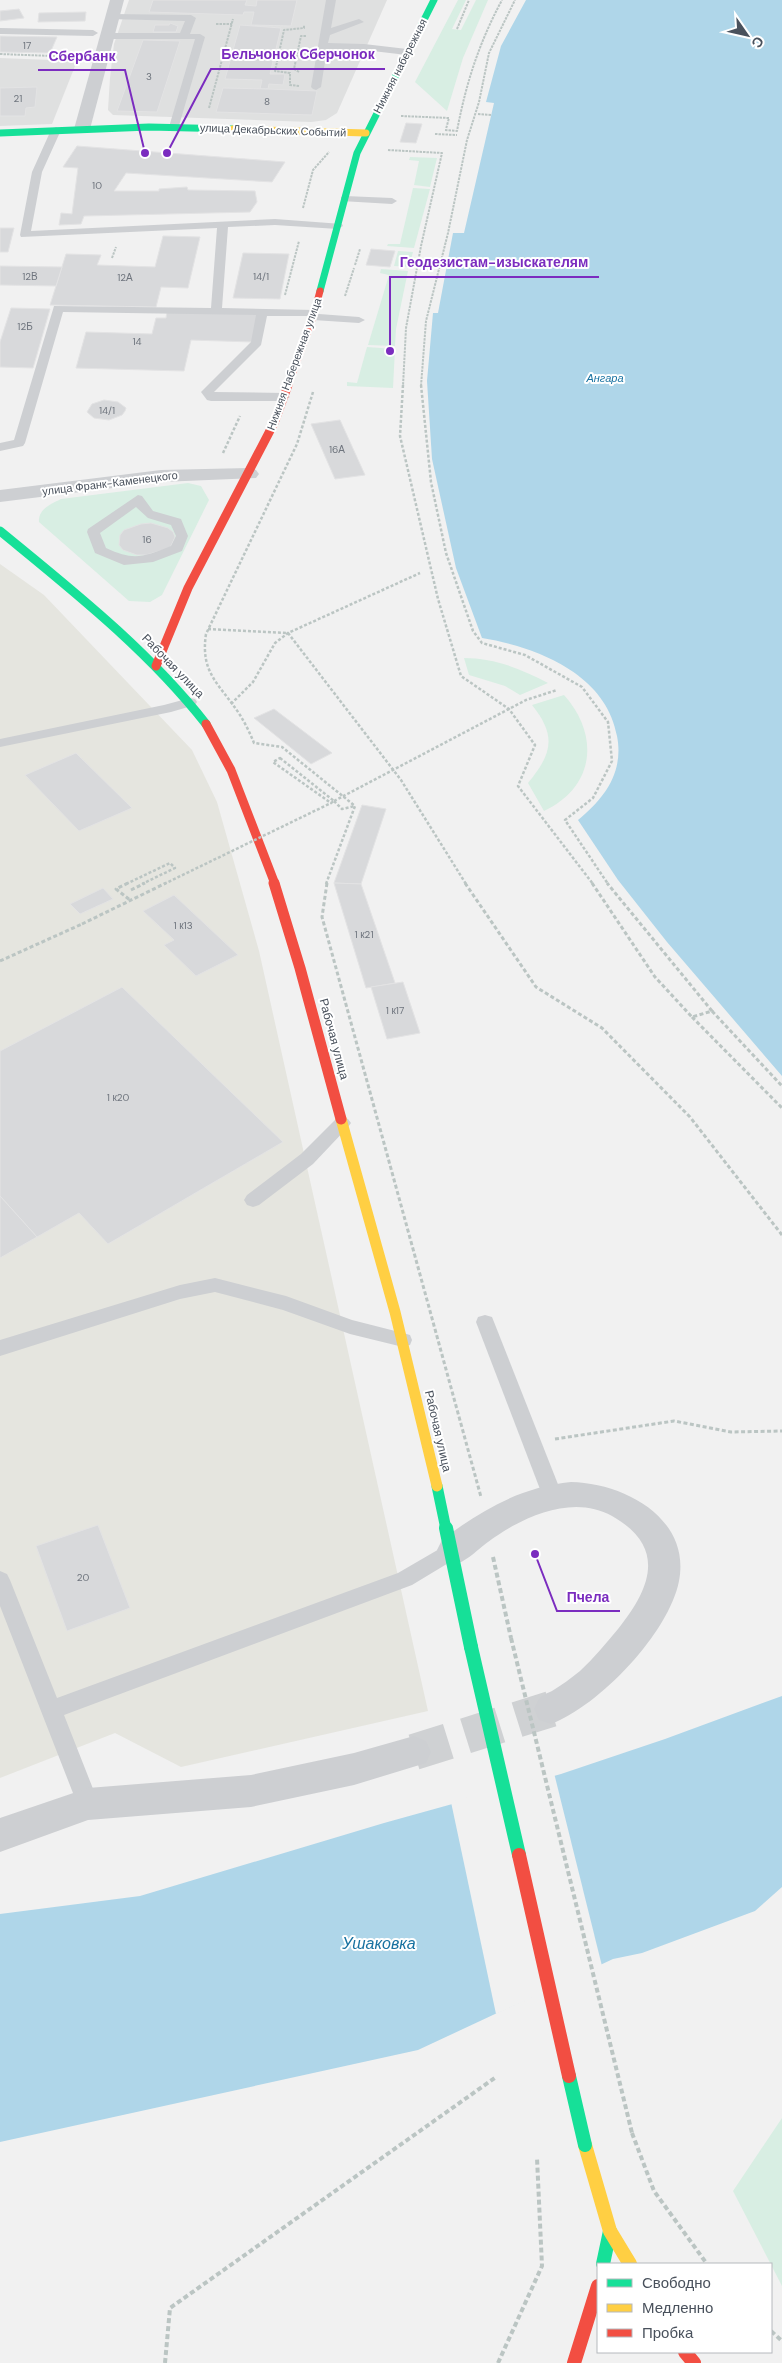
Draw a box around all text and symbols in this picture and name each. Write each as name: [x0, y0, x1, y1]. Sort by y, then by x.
north arrow: [722, 10, 772, 60]
street label: Нижняя набережная: [370, 16, 430, 116]
text: С: [747, 33, 768, 51]
house number: 17: [23, 39, 31, 52]
callout: Бельчонок Сберчонок: [211, 40, 385, 69]
callout: Сбербанк: [38, 41, 125, 70]
text: Бельчонок Сберчонок: [221, 45, 376, 63]
text: Сбербанк: [49, 47, 116, 65]
house number: 3: [146, 70, 152, 83]
house number: 21: [14, 92, 22, 105]
house number: 8: [264, 95, 270, 108]
street label: улица Декабрьских Событий: [200, 120, 346, 140]
house number: 10: [92, 179, 102, 192]
callout: Геодезистам-изыскателям: [390, 248, 599, 277]
text: Геодезистам-изыскателям: [400, 253, 588, 271]
house number: 12В: [22, 270, 38, 283]
house number: 14/1: [253, 270, 269, 283]
house number: 12А: [117, 271, 133, 284]
street label: Нижняя Набережная улица: [264, 295, 325, 432]
house number: 12Б: [17, 320, 33, 333]
house number: 14: [132, 335, 142, 348]
water label: Ангара: [585, 371, 624, 385]
house number: 14/1: [99, 404, 115, 417]
house number: 16А: [329, 443, 345, 456]
street label: улица Франк-Каменецкого: [42, 468, 178, 498]
house number: 16: [142, 533, 152, 546]
street label: Рабочая улица: [138, 631, 208, 702]
house number: 1 к13: [173, 919, 193, 932]
house number: 1 к21: [354, 928, 374, 941]
street label: Рабочая улица: [316, 997, 353, 1082]
house number: 1 к17: [386, 1004, 404, 1017]
house number: 1 к20: [107, 1091, 129, 1104]
street label: Рабочая улица: [421, 1389, 455, 1474]
house number: 20: [77, 1571, 89, 1584]
callout: Пчела: [557, 1582, 620, 1611]
text: Пчела: [567, 1588, 610, 1606]
water label: Ушаковка: [341, 1933, 416, 1954]
legend: [597, 2263, 772, 2353]
text: Свободно: [642, 2273, 711, 2293]
text: Медленно: [642, 2298, 713, 2318]
text: Пробка: [642, 2323, 694, 2343]

